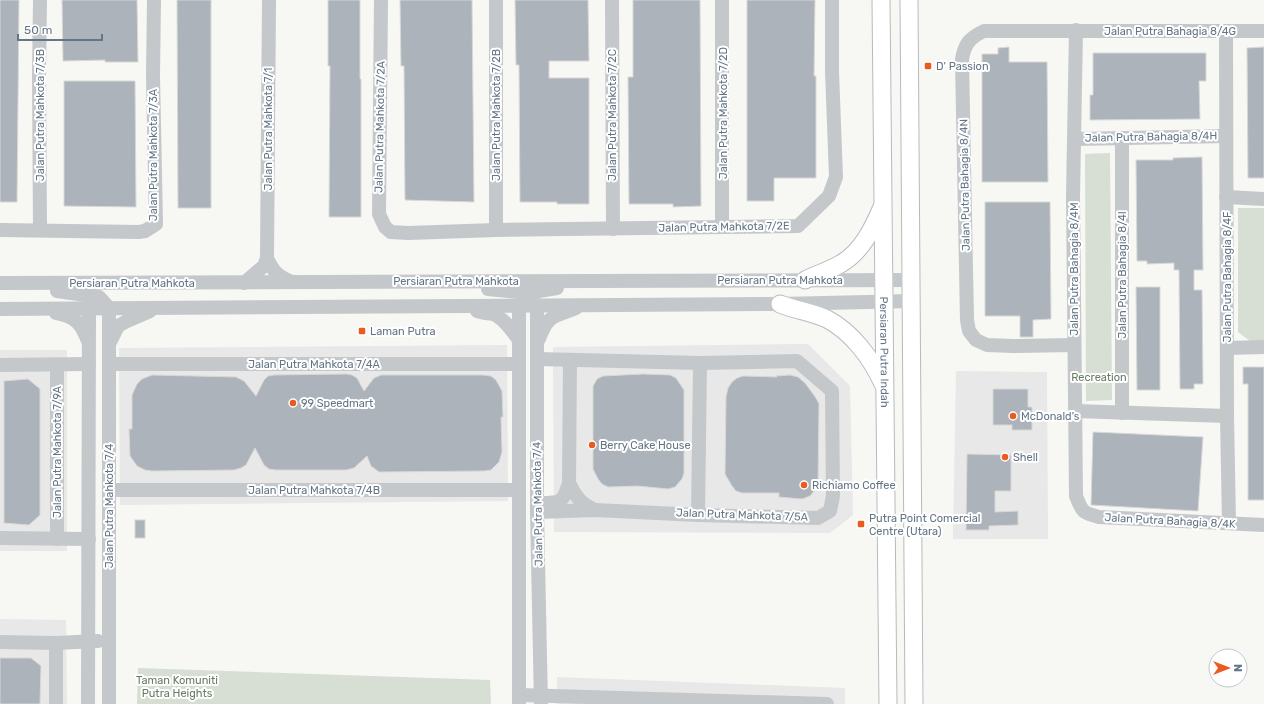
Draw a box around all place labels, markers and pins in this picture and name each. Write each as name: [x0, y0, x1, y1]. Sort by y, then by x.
place label: D' Passion: [936, 60, 989, 73]
marker: D' Passion: [923, 61, 933, 71]
place label: Laman Putra: [370, 325, 436, 338]
marker: Laman Putra: [357, 326, 367, 336]
place label: 99 Speedmart: [301, 397, 374, 410]
marker: 99 Speedmart: [288, 398, 298, 408]
place label: McDonald's: [1021, 410, 1080, 423]
marker: McDonald's: [1008, 411, 1018, 421]
place label: Berry Cake House: [600, 439, 691, 452]
marker: Berry Cake House: [587, 440, 597, 450]
place label: Shell: [1013, 451, 1038, 464]
marker: Shell: [1000, 452, 1010, 462]
place label: Richiamo Coffee: [812, 479, 896, 492]
marker: Richiamo Coffee: [799, 480, 809, 490]
place label: Putra Point Comercial Centre (Utara): [869, 512, 981, 538]
marker: Putra Point Comercial Centre (Utara): [856, 519, 866, 529]

